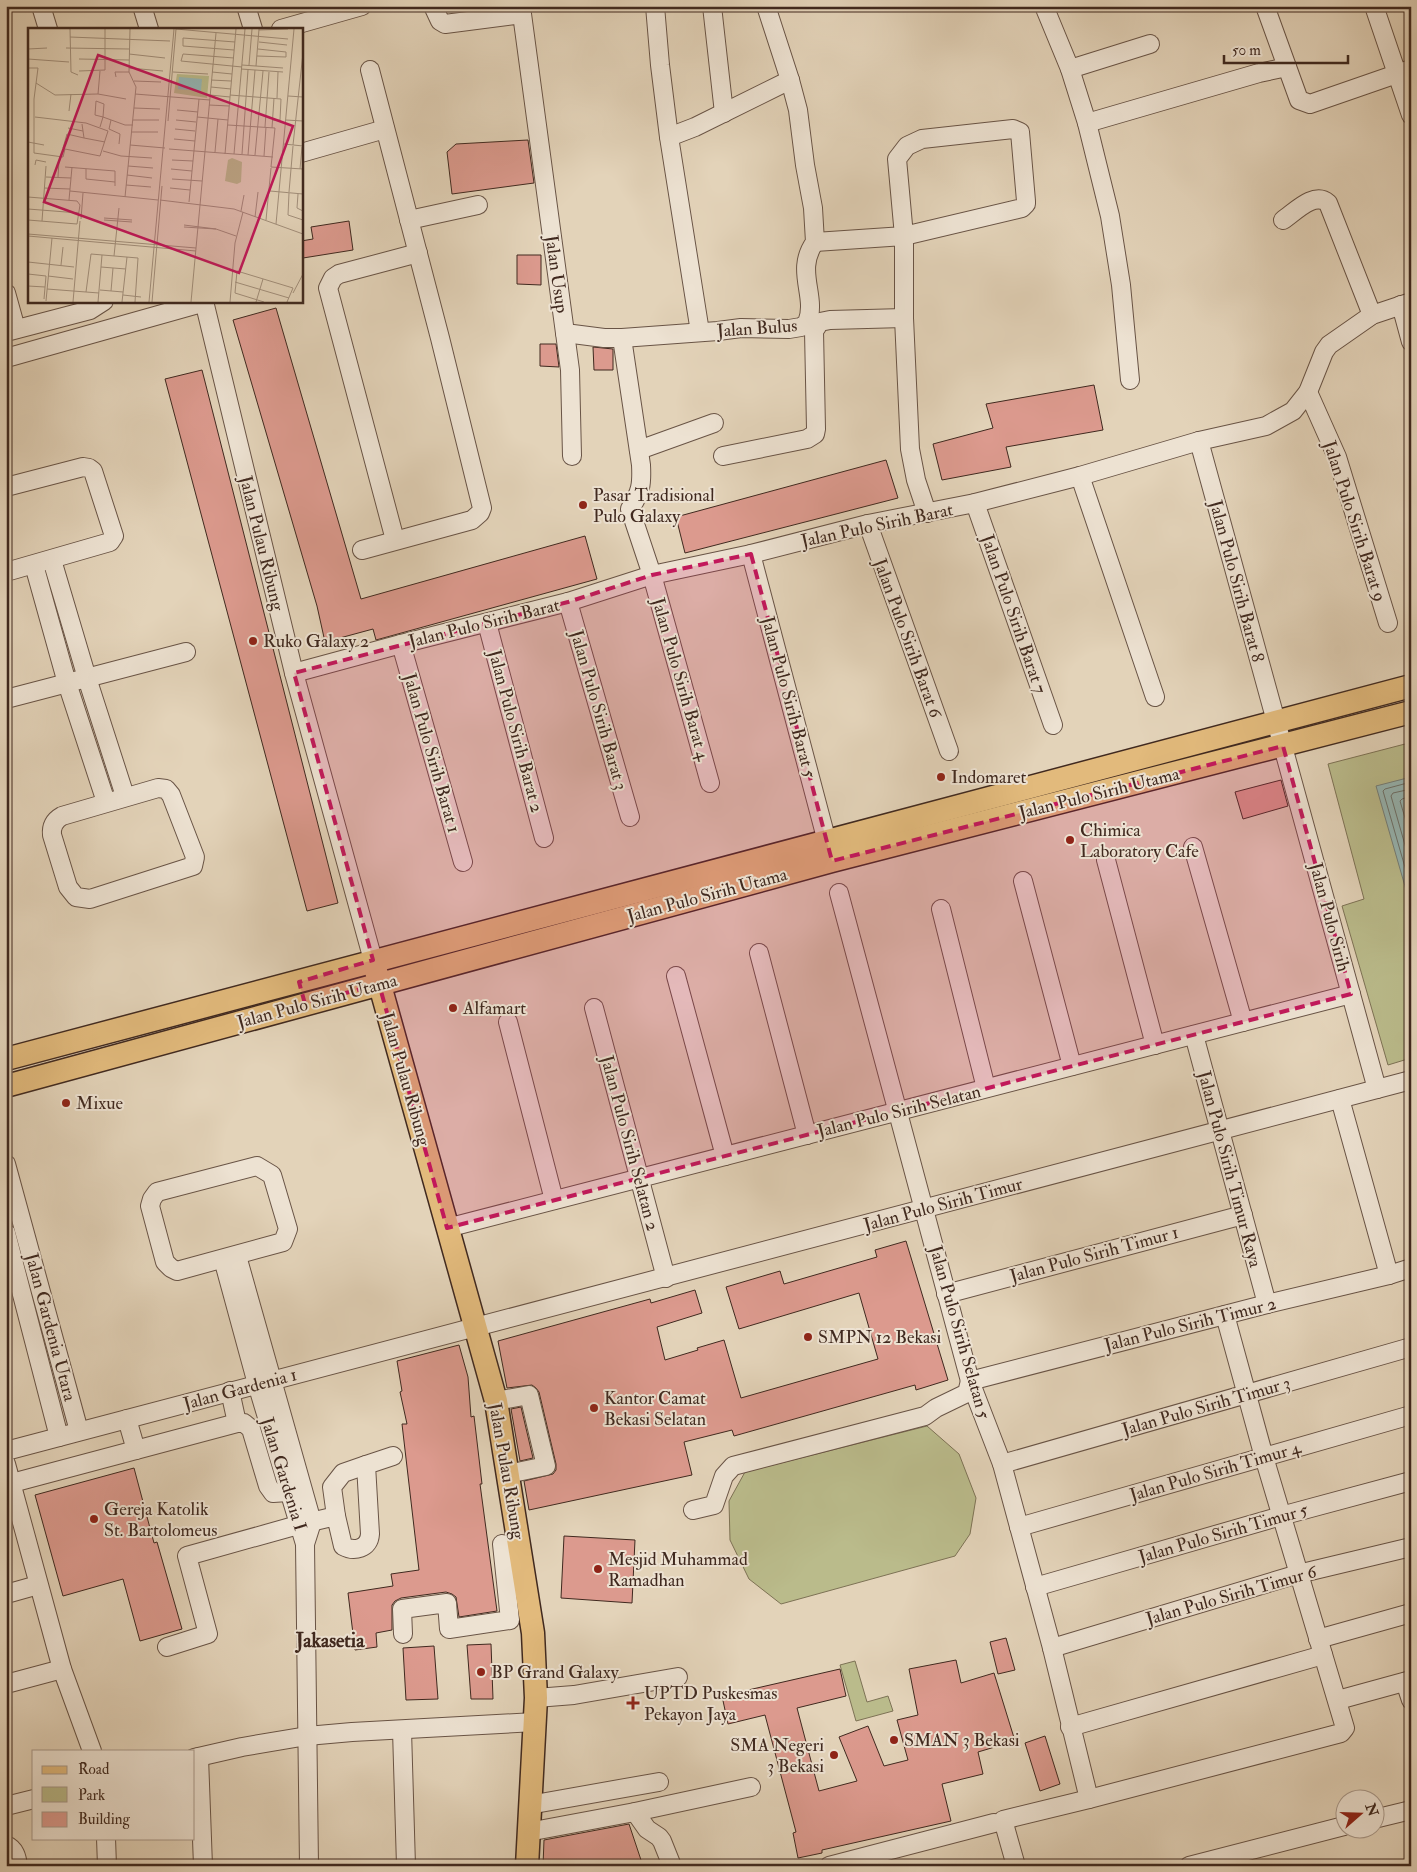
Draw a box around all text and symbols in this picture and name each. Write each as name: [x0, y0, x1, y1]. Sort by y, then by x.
inset map: [28, 28, 302, 302]
scale bar: [1224, 32, 1348, 64]
text: 50 m: [1232, 41, 1261, 60]
street label: Jalan Usup: [540, 233, 573, 315]
street label: Jalan Bulus: [715, 314, 798, 343]
street label: Jalan Pulo Sirih Barat 9: [1317, 437, 1391, 605]
street label: Jalan Pulau Ribung: [233, 472, 290, 614]
place label: Pasar Tradisional Pulo Galaxy: [593, 484, 715, 528]
street label: Jalan Pulo Sirih Barat 8: [1204, 497, 1269, 665]
street label: Jalan Pulo Sirih Barat: [798, 498, 955, 553]
marker: Pasar Tradisional Pulo Galaxy: [577, 499, 589, 511]
street label: Jalan Pulo Sirih Barat 7: [975, 531, 1052, 697]
street label: Jalan Pulo Sirih Barat 6: [868, 555, 947, 722]
street label: Jalan Pulo Sirih Barat: [405, 594, 562, 654]
street label: Jalan Pulo Sirih Barat 4: [646, 594, 715, 764]
street label: Jalan Pulo Sirih Barat 5: [756, 613, 821, 781]
street label: Jalan Pulo Sirih Barat 3: [564, 626, 632, 793]
place label: Ruko Galaxy 2: [263, 630, 369, 653]
marker: Ruko Galaxy 2: [247, 635, 259, 647]
street label: Jalan Pulo Sirih Barat 2: [482, 646, 548, 815]
street label: Jalan Pulo Sirih Barat 1: [397, 670, 465, 836]
street label: Jalan Pulo Sirih Utama: [1015, 762, 1183, 825]
place label: Indomaret: [951, 766, 1027, 789]
marker: Indomaret: [935, 771, 947, 783]
place label: Chimica Laboratory Cafe: [1080, 819, 1199, 863]
marker: Chimica Laboratory Cafe: [1064, 834, 1076, 846]
street label: Jalan Pulo Sirih: [1304, 859, 1355, 975]
street label: Jalan Pulo Sirih Utama: [624, 863, 790, 928]
street label: Jalan Pulo Sirih Utama: [234, 969, 400, 1034]
place label: Alfamart: [462, 997, 526, 1020]
marker: Alfamart: [447, 1002, 459, 1014]
street label: Jalan Pulau Ribung: [375, 1009, 436, 1150]
street label: Jalan Pulo Sirih Selatan 2: [595, 1052, 664, 1233]
street label: Jalan Pulo Sirih Timur Raya: [1192, 1067, 1267, 1271]
street label: Jalan Pulo Sirih Selatan: [814, 1080, 983, 1143]
place label: Mixue: [76, 1092, 124, 1115]
marker: Mixue: [60, 1097, 72, 1109]
street label: Jalan Pulo Sirih Timur: [860, 1172, 1025, 1237]
street label: Jalan Pulo Sirih Timur 1: [1006, 1221, 1181, 1288]
street label: Jalan Pulo Sirih Selatan 5: [923, 1242, 995, 1422]
street label: Jalan Gardenia Utara: [19, 1250, 81, 1404]
street label: Jalan Pulo Sirih Timur 2: [1101, 1292, 1278, 1357]
place label: SMPN 12 Bekasi: [818, 1326, 942, 1349]
marker: SMPN 12 Bekasi: [802, 1331, 814, 1343]
street label: Jalan Gardenia 1: [180, 1363, 299, 1416]
street label: Jalan Pulo Sirih Timur 3: [1118, 1371, 1293, 1442]
place label: Kantor Camat Bekasi Selatan: [604, 1387, 706, 1431]
street label: Jalan Pulau Ribung: [483, 1400, 530, 1542]
marker: Kantor Camat Bekasi Selatan: [588, 1402, 600, 1414]
street label: Jalan Gardenia I: [255, 1414, 312, 1534]
street label: Jalan Pulo Sirih Timur 4: [1126, 1436, 1305, 1507]
place label: Gereja Katolik St. Bartolomeus: [104, 1498, 218, 1542]
street label: Jalan Pulo Sirih Timur 5: [1135, 1498, 1311, 1569]
marker: Gereja Katolik St. Bartolomeus: [88, 1513, 100, 1525]
place label: Mesjid Muhammad Ramadhan: [608, 1548, 748, 1592]
street label: Jalan Pulo Sirih Timur 6: [1142, 1560, 1320, 1631]
marker: Mesjid Muhammad Ramadhan: [592, 1563, 604, 1575]
district label: Jakasetia: [295, 1628, 365, 1653]
place label: BP Grand Galaxy: [491, 1661, 620, 1684]
marker: BP Grand Galaxy: [475, 1666, 487, 1678]
place label: UPTD Puskesmas Pekayon Jaya: [644, 1682, 777, 1726]
marker: UPTD Puskesmas Pekayon Jaya: [626, 1696, 640, 1710]
place label: SMAN 3 Bekasi: [904, 1729, 1020, 1752]
place label: SMA Negeri 3 Bekasi: [730, 1734, 824, 1778]
marker: SMAN 3 Bekasi: [888, 1734, 900, 1746]
marker: SMA Negeri 3 Bekasi: [828, 1749, 840, 1761]
legend: [32, 1750, 195, 1840]
text: Road: [78, 1760, 110, 1779]
text: Park: [78, 1786, 105, 1805]
north arrow: [1334, 1790, 1384, 1840]
text: N: [1361, 1800, 1382, 1819]
text: Building: [78, 1810, 130, 1829]

